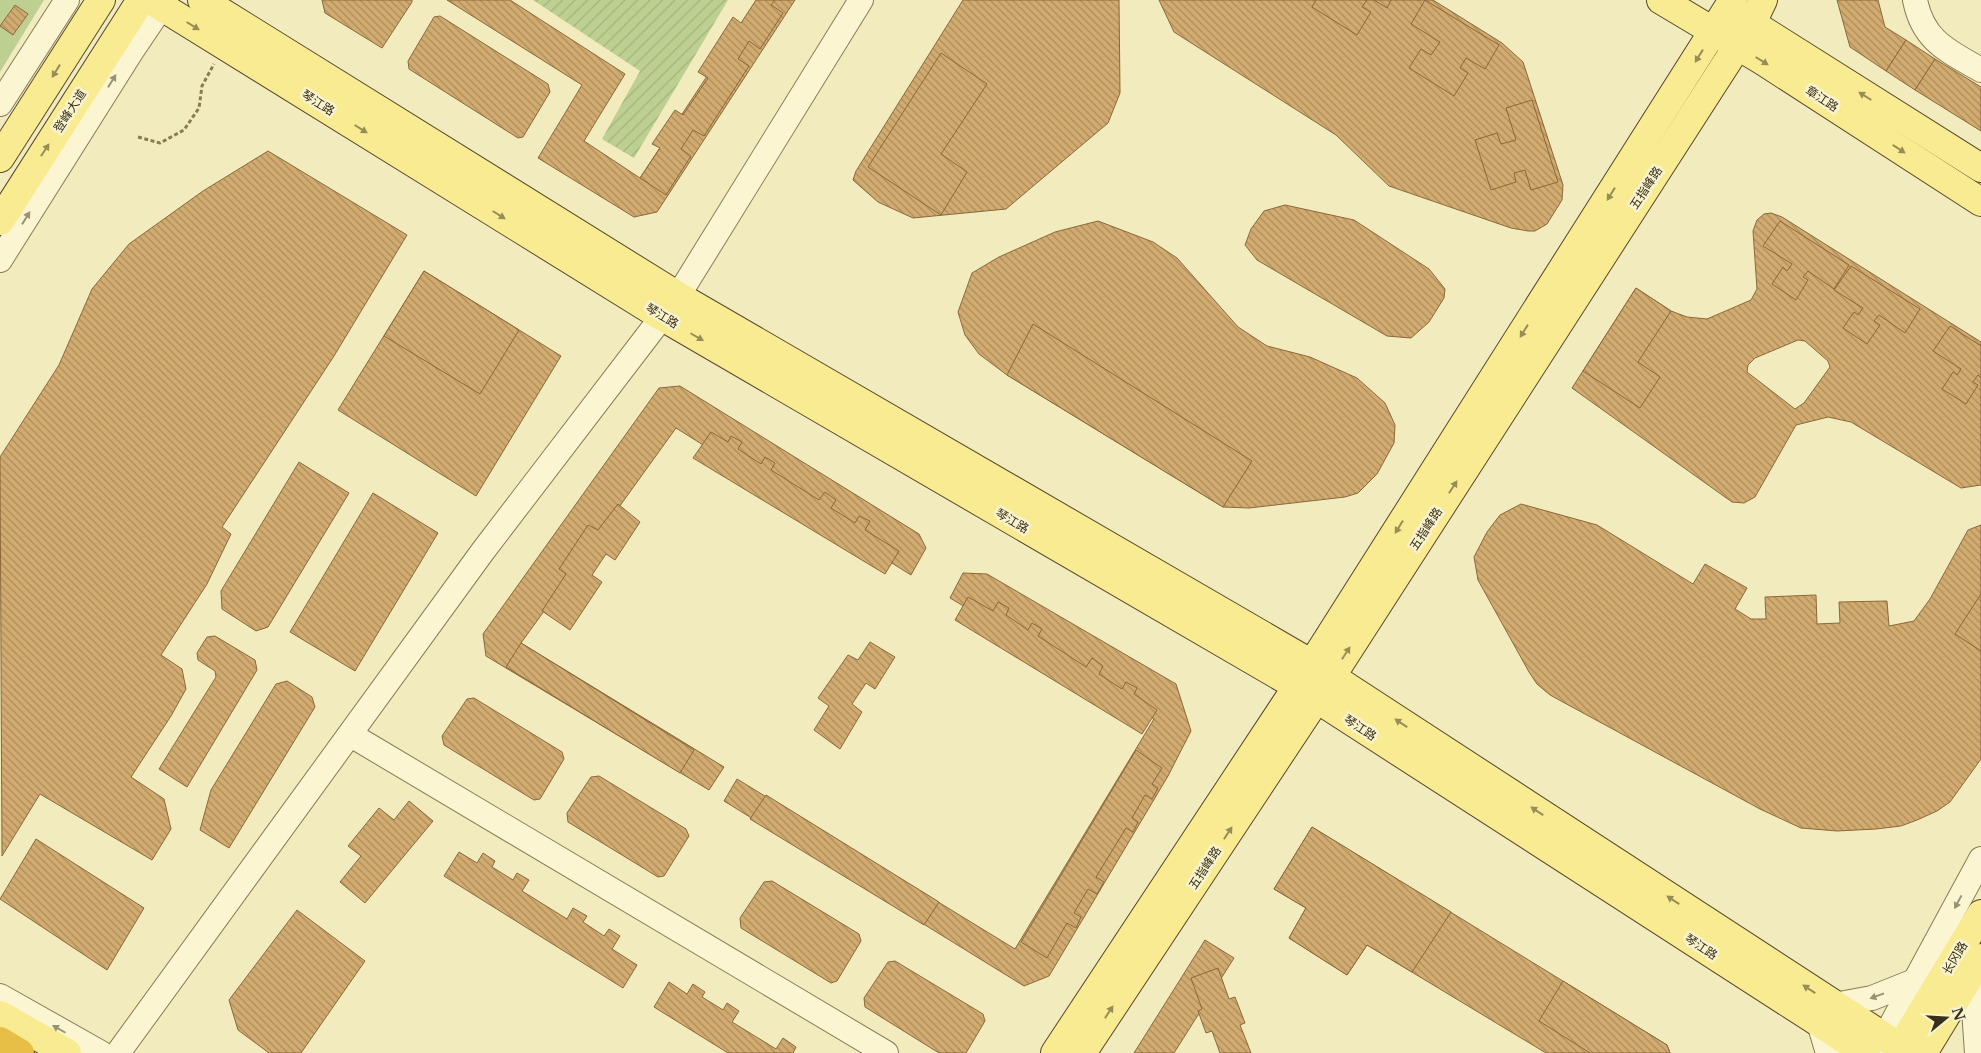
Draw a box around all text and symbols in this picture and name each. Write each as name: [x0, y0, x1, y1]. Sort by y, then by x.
one-way arrow: [186, 21, 199, 30]
one-way arrow: [1694, 50, 1703, 63]
one-way arrow: [1756, 56, 1769, 66]
one-way arrow: [51, 64, 60, 77]
one-way arrow: [108, 74, 117, 87]
street label: 章江路: [1803, 82, 1841, 115]
street label: 登峰大道: [50, 87, 89, 135]
street label: 琴江路: [299, 87, 338, 118]
one-way arrow: [1859, 91, 1872, 101]
one-way arrow: [354, 125, 367, 134]
one-way arrow: [40, 144, 50, 157]
one-way arrow: [1892, 144, 1906, 154]
street label: 五指峰路: [1626, 164, 1665, 212]
one-way arrow: [1607, 187, 1616, 200]
one-way arrow: [492, 210, 505, 220]
one-way arrow: [21, 212, 31, 225]
street label: 琴江路: [643, 300, 682, 331]
one-way arrow: [1519, 324, 1529, 337]
one-way arrow: [690, 332, 703, 341]
one-way arrow: [1448, 481, 1458, 494]
street label: 琴江路: [993, 505, 1032, 536]
street label: 五指峰路: [1406, 505, 1445, 553]
one-way arrow: [1395, 520, 1404, 533]
one-way arrow: [1341, 647, 1351, 660]
street label: 琴江路: [1341, 711, 1379, 744]
one-way arrow: [1394, 718, 1407, 728]
one-way arrow: [1530, 807, 1543, 816]
one-way arrow: [1223, 826, 1233, 840]
street label: 五指峰路: [1185, 844, 1224, 892]
one-way arrow: [1666, 895, 1680, 905]
one-way arrow: [1954, 895, 1962, 910]
street label: 琴江路: [1682, 930, 1720, 963]
street label: 长冈路: [1939, 938, 1970, 977]
one-way arrow: [1802, 984, 1816, 994]
one-way arrow: [1869, 993, 1884, 1000]
north arrow: [1921, 993, 1971, 1043]
text: N: [1948, 1005, 1969, 1023]
one-way arrow: [1104, 1006, 1114, 1019]
one-way arrow: [51, 1025, 66, 1033]

